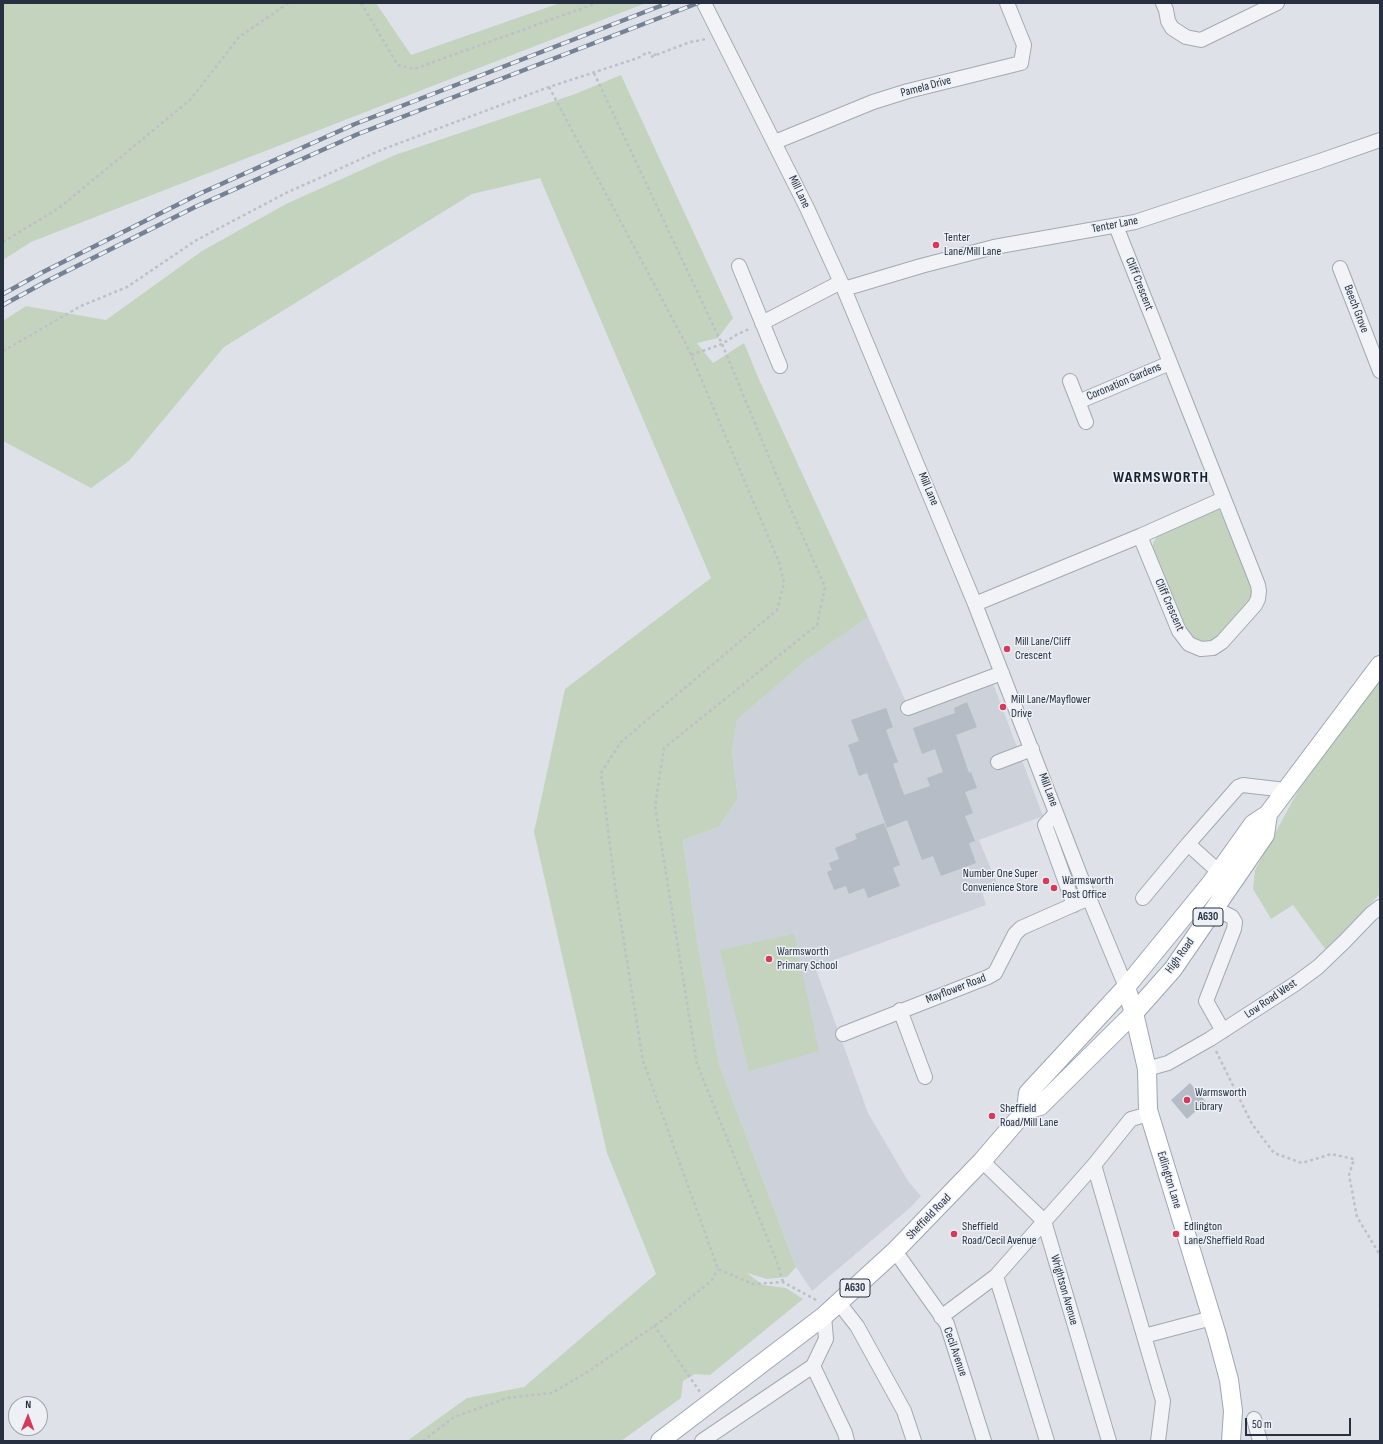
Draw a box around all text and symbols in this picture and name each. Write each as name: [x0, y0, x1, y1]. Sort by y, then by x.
street label: Pamela Drive: [899, 73, 953, 101]
street label: Mill Lane: [785, 173, 813, 211]
street label: Tenter Lane: [1091, 213, 1139, 237]
place label: Tenter Lane/Mill Lane: [944, 231, 1001, 259]
marker: Tenter Lane/Mill Lane: [931, 240, 941, 250]
street label: Cliff Crescent: [1122, 255, 1156, 313]
street label: Beech Grove: [1340, 283, 1372, 335]
street label: Coronation Gardens: [1085, 360, 1163, 404]
district label: WARMSWORTH: [1113, 468, 1209, 488]
street label: Mill Lane: [915, 470, 941, 508]
street label: Cliff Crescent: [1151, 577, 1187, 633]
place label: Mill Lane/Cliff Crescent: [1015, 635, 1071, 663]
marker: Mill Lane/Cliff Crescent: [1002, 644, 1012, 654]
place label: Mill Lane/Mayflower Drive: [1011, 693, 1091, 721]
marker: Mill Lane/Mayflower Drive: [998, 702, 1008, 712]
street label: Mill Lane: [1035, 771, 1061, 809]
place label: Number One Super Convenience Store: [962, 867, 1038, 895]
place label: Warmsworth Post Office: [1062, 874, 1114, 902]
marker: Number One Super Convenience Store: [1041, 876, 1051, 886]
marker: Warmsworth Post Office: [1049, 883, 1059, 893]
road number: A630: [1193, 908, 1223, 926]
street label: High Road: [1162, 936, 1198, 976]
place label: Warmsworth Primary School: [777, 945, 837, 973]
marker: Warmsworth Primary School: [764, 954, 774, 964]
street label: Mayflower Road: [924, 971, 988, 1007]
street label: Low Road West: [1242, 976, 1300, 1022]
place label: Warmsworth Library: [1195, 1086, 1247, 1114]
marker: Warmsworth Library: [1182, 1095, 1192, 1105]
place label: Sheffield Road/Mill Lane: [1000, 1102, 1058, 1130]
marker: Sheffield Road/Mill Lane: [987, 1111, 997, 1121]
street label: Edlington Lane: [1153, 1150, 1185, 1210]
street label: Sheffield Road: [904, 1191, 954, 1243]
place label: Sheffield Road/Cecil Avenue: [962, 1220, 1037, 1248]
place label: Edlington Lane/Sheffield Road: [1184, 1220, 1265, 1248]
marker: Sheffield Road/Cecil Avenue: [949, 1229, 959, 1239]
marker: Edlington Lane/Sheffield Road: [1171, 1229, 1181, 1239]
street label: Wrightson Avenue: [1047, 1253, 1081, 1327]
road number: A630: [840, 1279, 870, 1297]
street label: Cecil Avenue: [940, 1326, 970, 1378]
north arrow: [8, 1396, 48, 1436]
text: N: [25, 1398, 31, 1411]
scale bar: [1247, 1410, 1353, 1436]
text: 50 m: [1252, 1417, 1272, 1432]

